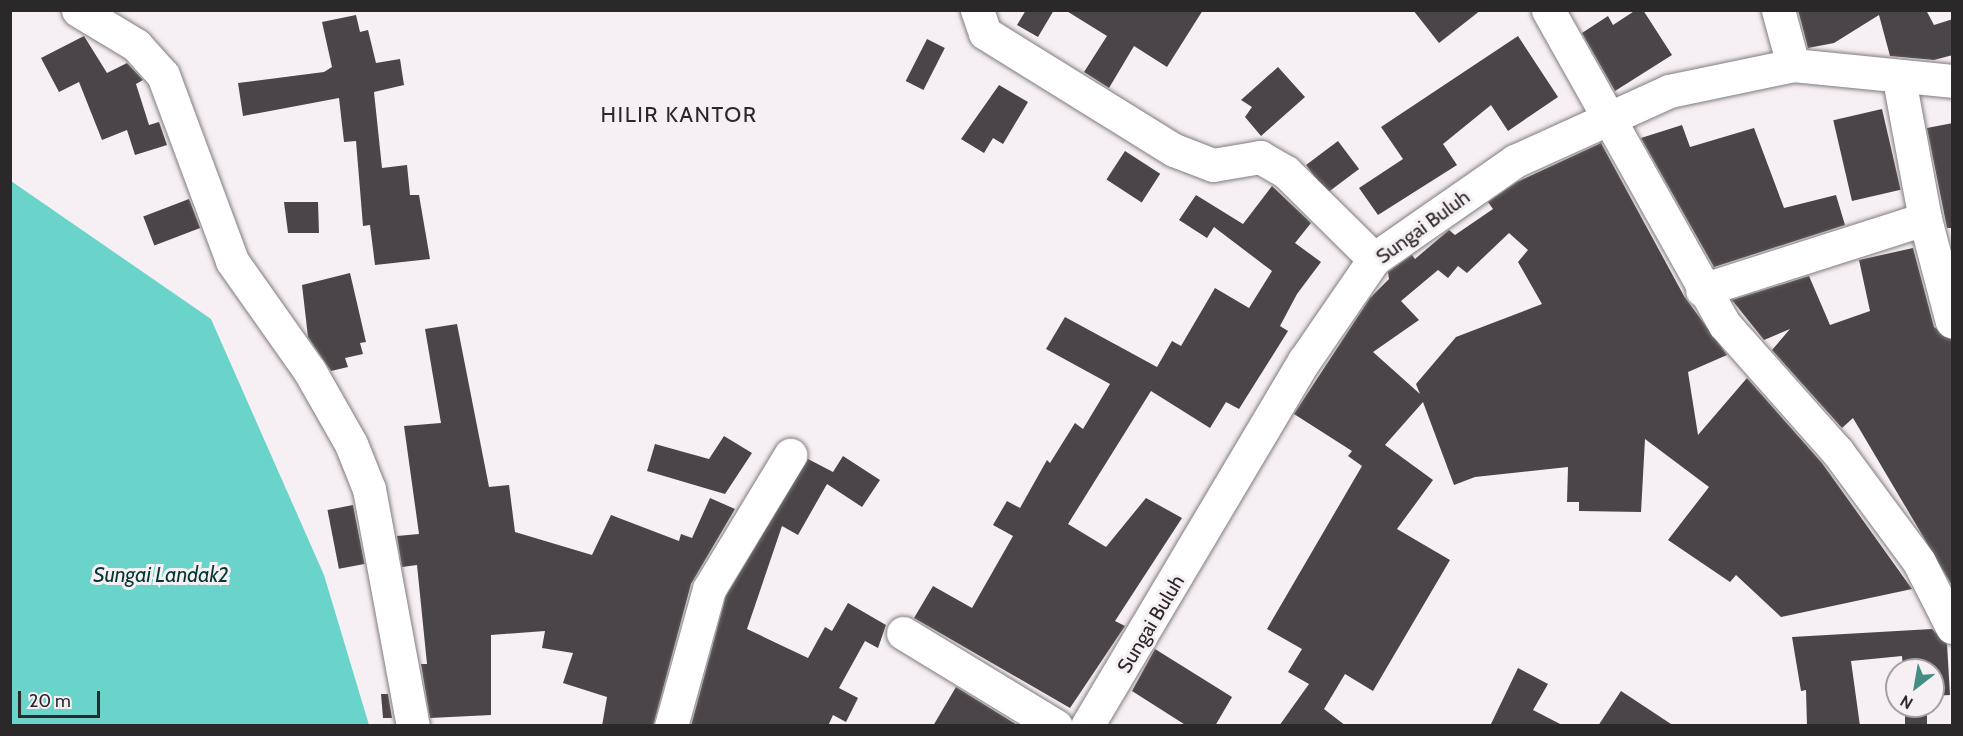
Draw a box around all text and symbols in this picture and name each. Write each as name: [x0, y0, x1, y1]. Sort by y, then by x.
district label: HILIR KANTOR: [601, 102, 757, 128]
street label: Sungai Buluh: [1371, 185, 1475, 269]
water label: Sungai Landak2: [93, 562, 229, 588]
street label: Sungai Buluh: [1112, 571, 1190, 677]
north arrow: [1885, 658, 1945, 718]
scale bar: [21, 679, 104, 717]
text: 20 m: [29, 690, 71, 712]
text: N: [1897, 691, 1916, 713]

